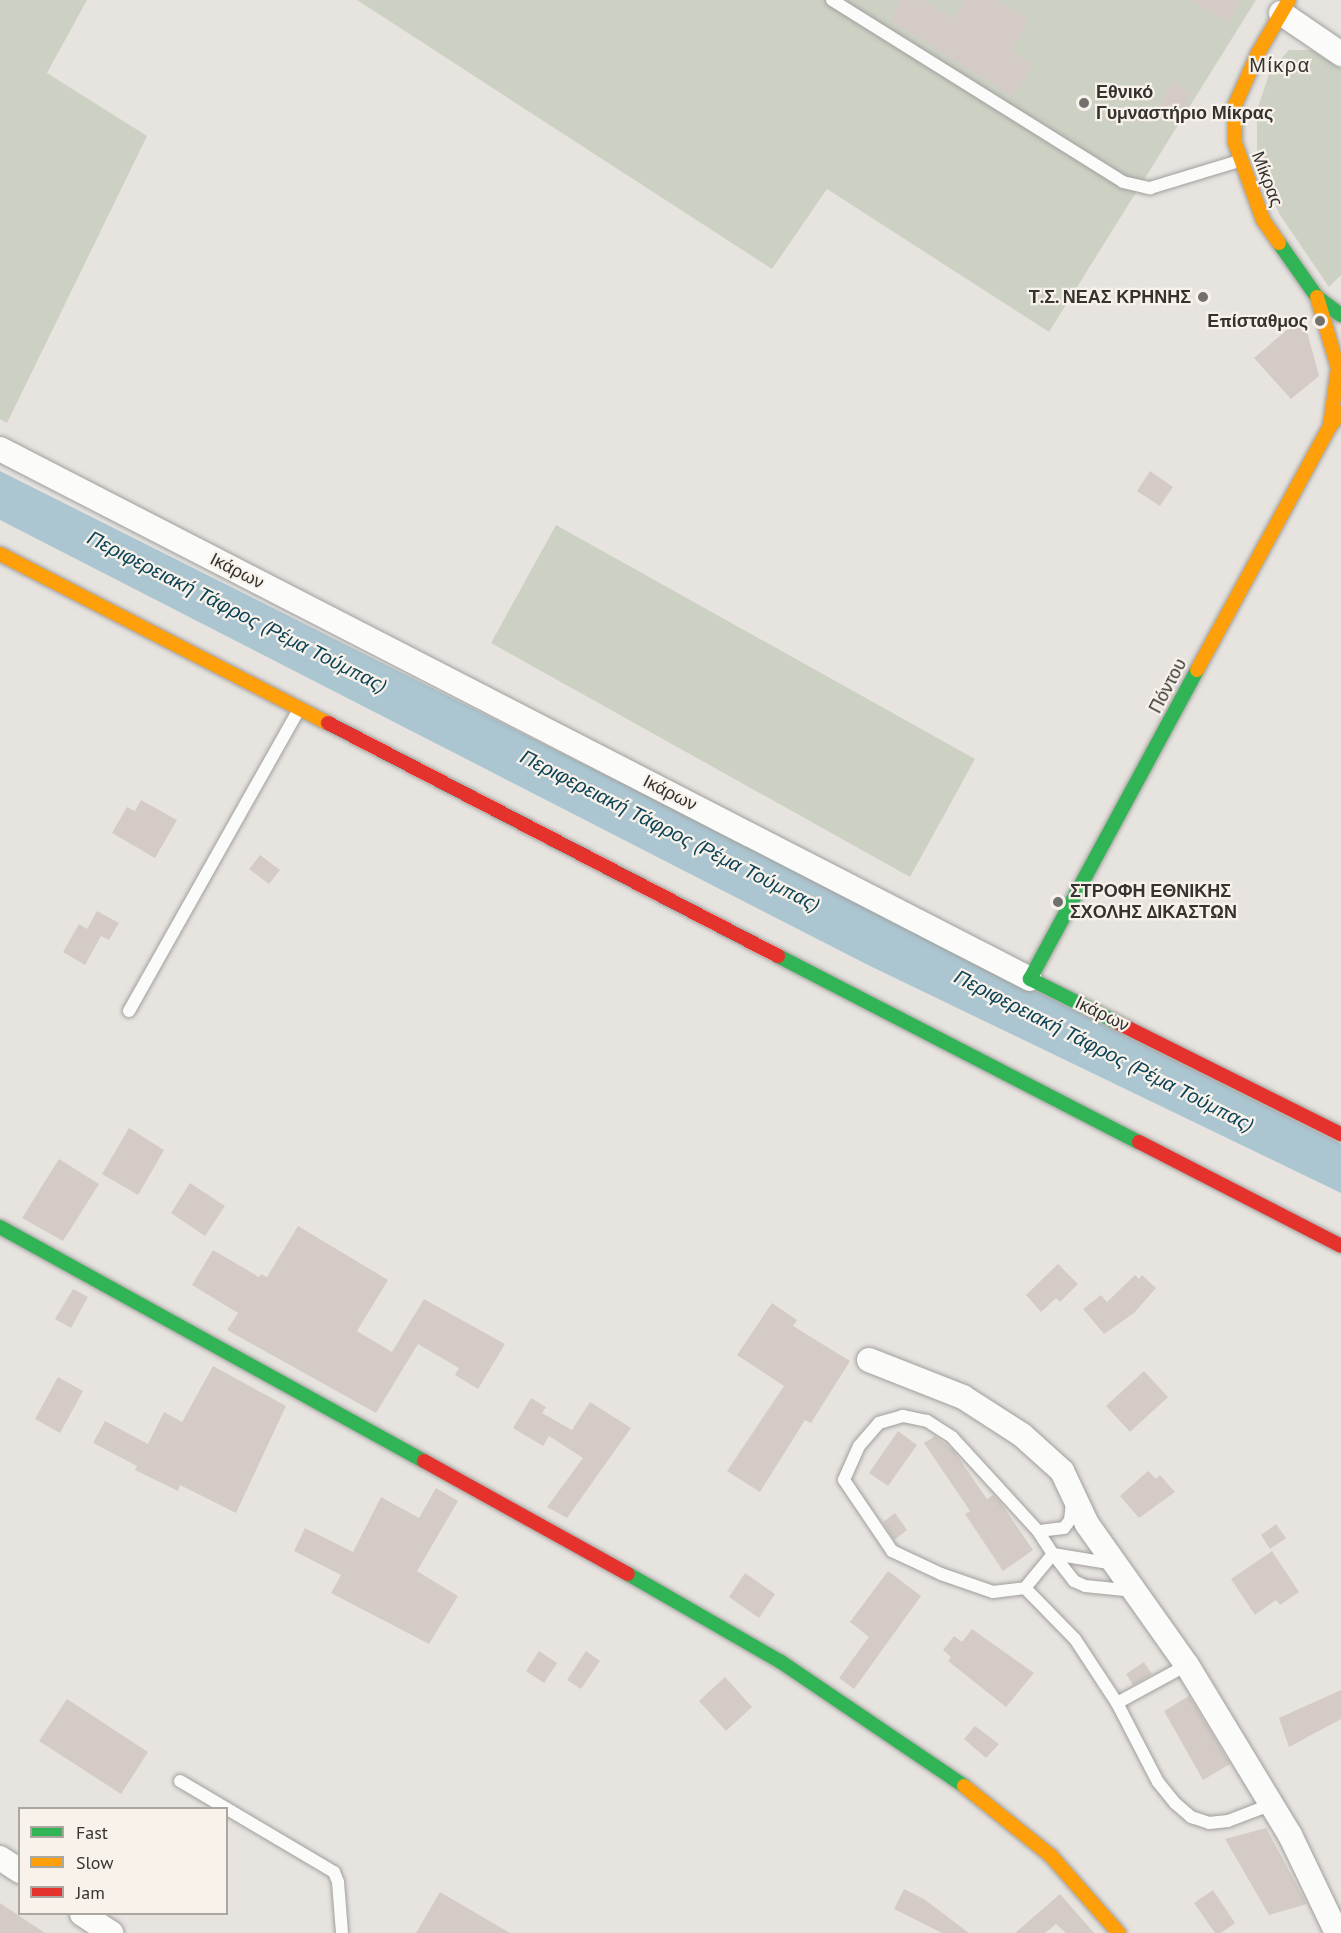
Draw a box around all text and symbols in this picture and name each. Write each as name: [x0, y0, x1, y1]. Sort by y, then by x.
district label: Μίκρα: [1249, 53, 1311, 77]
place label: Εθνικό Γυμναστήριο Μίκρας: [1096, 82, 1273, 124]
marker: Εθνικό Γυμναστήριο Μίκρας: [1077, 96, 1091, 110]
street label: Μίκρας: [1247, 148, 1287, 210]
place label: Τ.Σ. ΝΕΑΣ ΚΡΗΝΗΣ: [1028, 286, 1191, 308]
marker: Τ.Σ. ΝΕΑΣ ΚΡΗΝΗΣ: [1196, 290, 1210, 304]
place label: Επίσταθμος: [1207, 310, 1308, 332]
marker: Επίσταθμος: [1313, 314, 1327, 328]
water label: Περιφερειακή Τάφρος (Ρέμα Τούμπας): [83, 526, 391, 698]
street label: Ικάρων: [206, 548, 268, 594]
street label: Πόντου: [1145, 655, 1191, 717]
water label: Περιφερειακή Τάφρος (Ρέμα Τούμπας): [516, 745, 824, 917]
street label: Ικάρων: [639, 770, 701, 816]
place label: ΣΤΡΟΦΗ ΕΘΝΙΚΗΣ ΣΧΟΛΗΣ ΔΙΚΑΣΤΩΝ: [1070, 881, 1237, 924]
marker: ΣΤΡΟΦΗ ΕΘΝΙΚΗΣ ΣΧΟΛΗΣ ΔΙΚΑΣΤΩΝ: [1051, 895, 1065, 909]
water label: Περιφερειακή Τάφρος (Ρέμα Τούμπας): [950, 965, 1258, 1137]
street label: Ικάρων: [1071, 992, 1133, 1036]
legend: [18, 1807, 228, 1915]
text: Fast: [76, 1821, 108, 1844]
text: Slow: [76, 1851, 114, 1874]
text: Jam: [76, 1881, 105, 1904]

